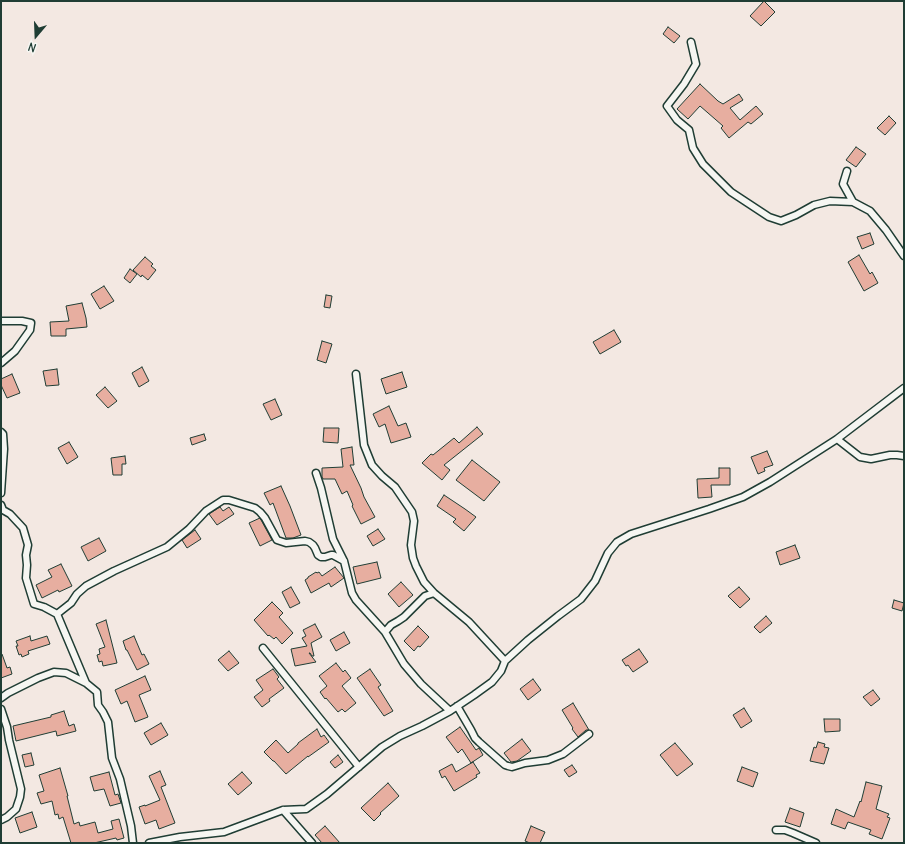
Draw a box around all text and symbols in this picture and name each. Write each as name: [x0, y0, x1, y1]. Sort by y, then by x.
north arrow: [16, 16, 56, 56]
text: N: [26, 39, 38, 55]

